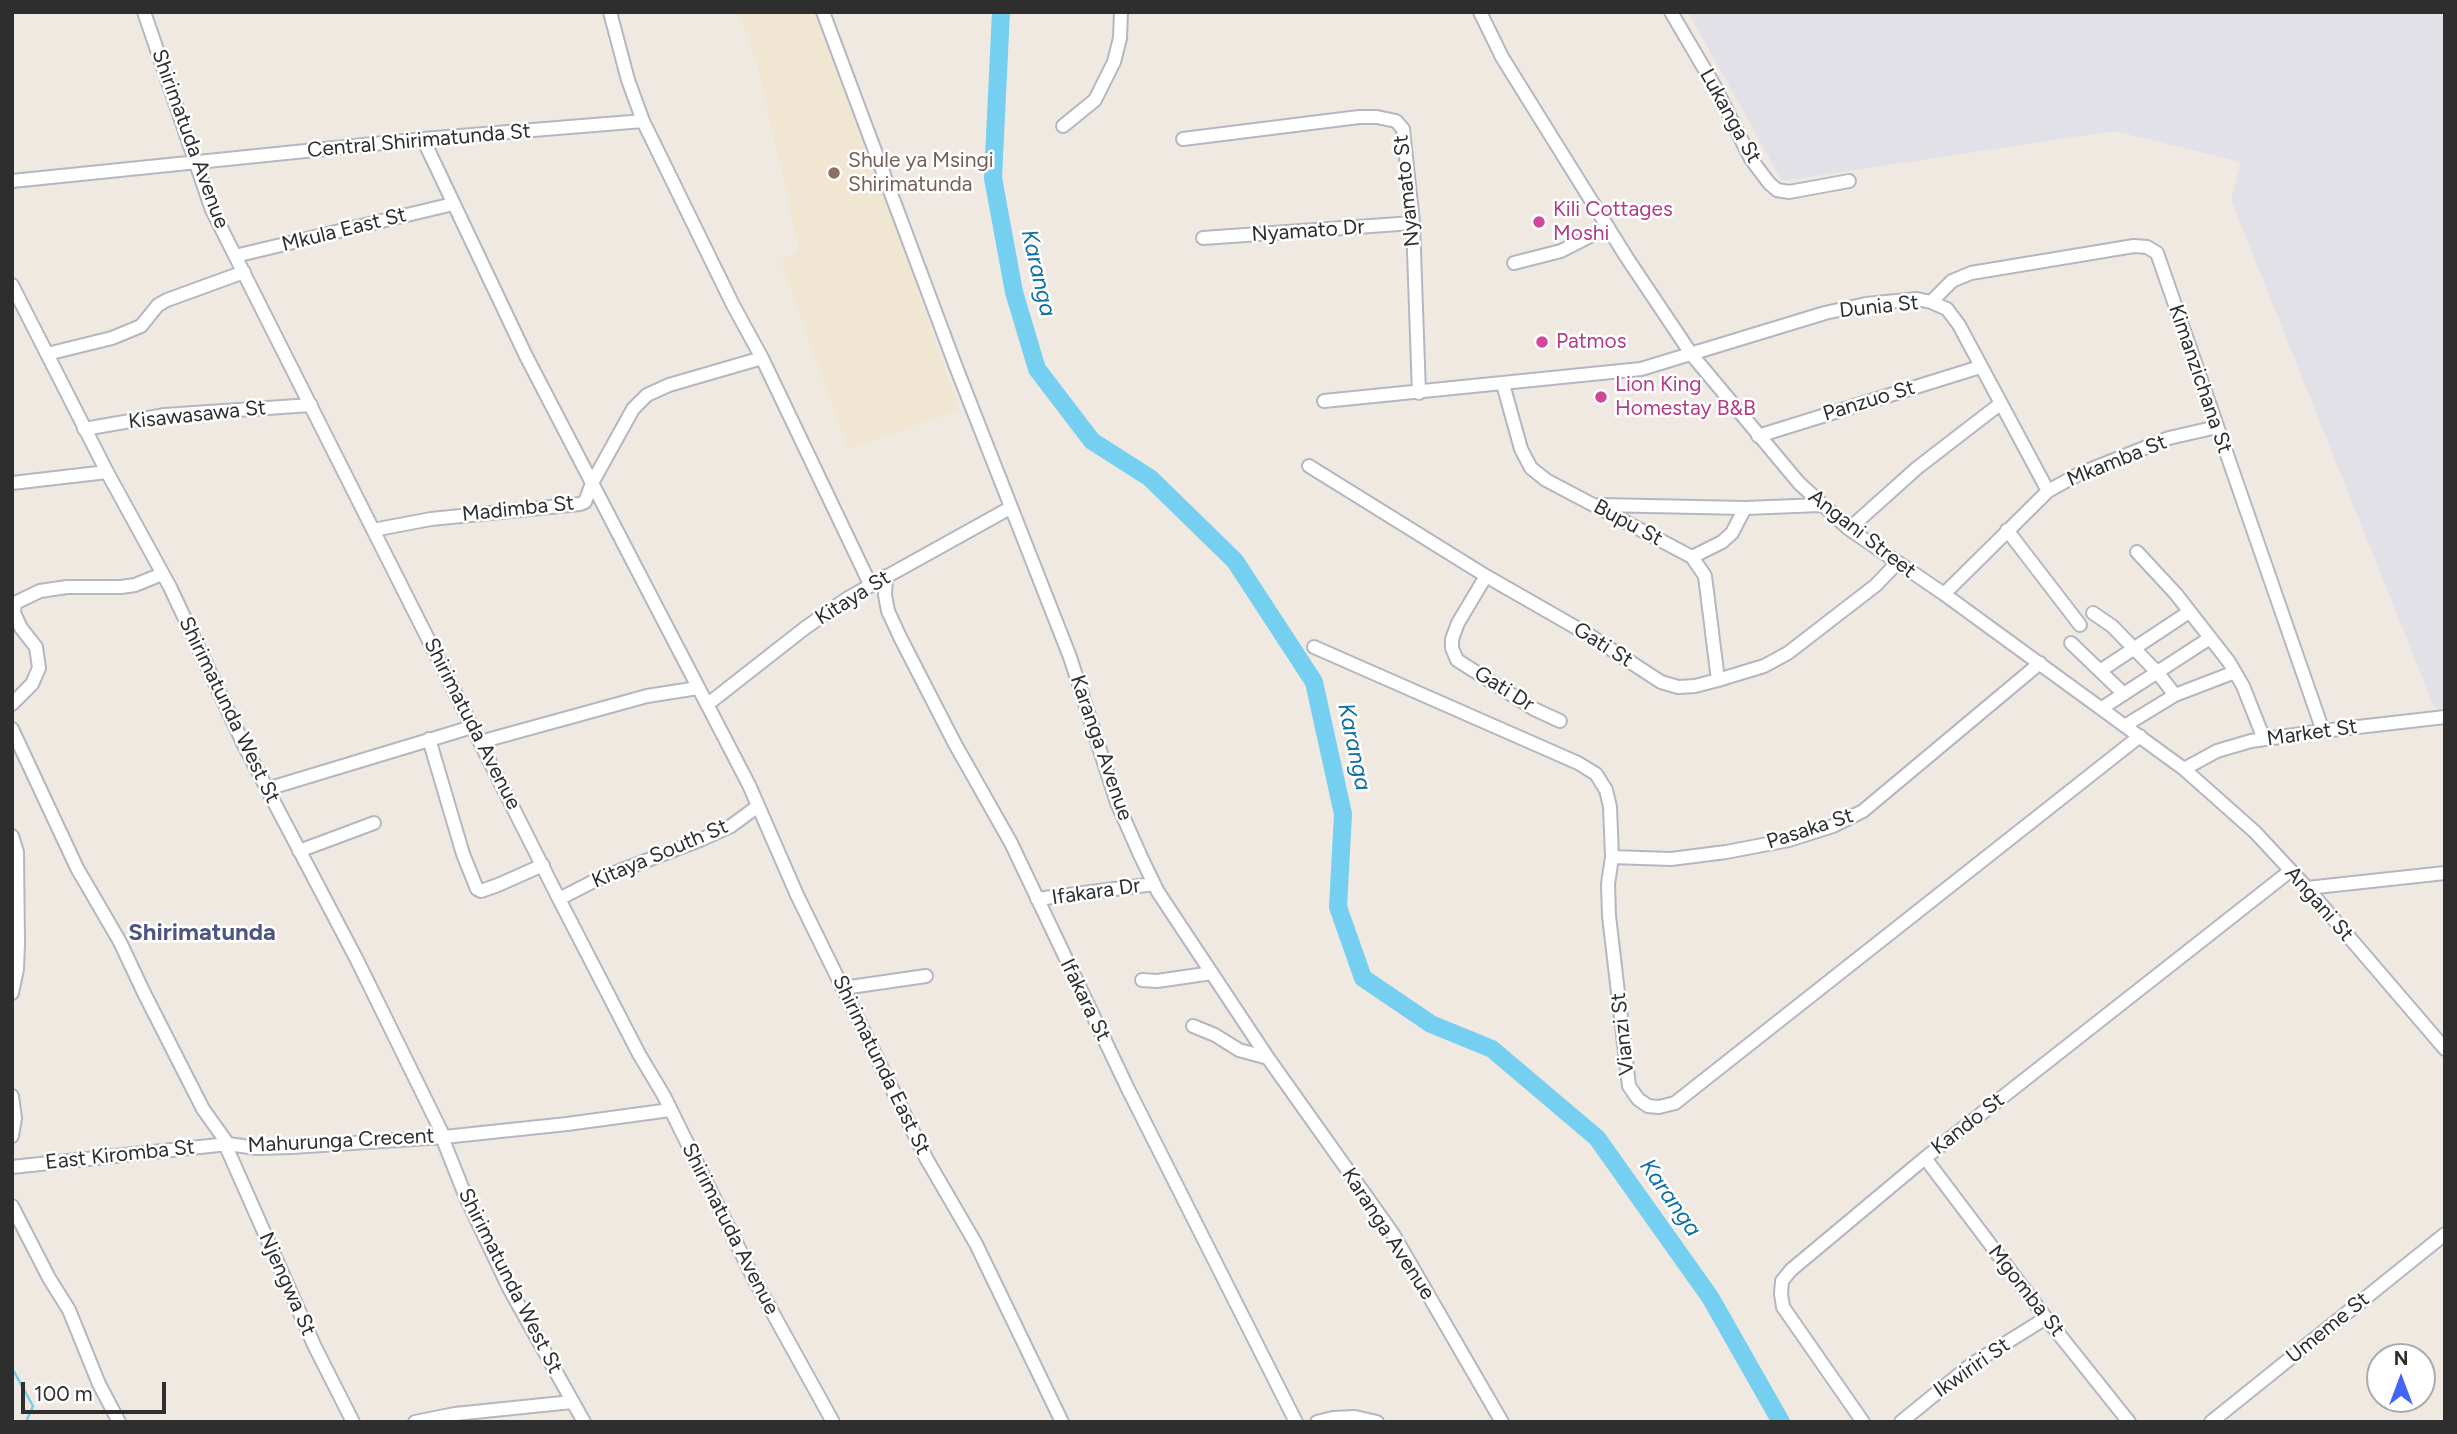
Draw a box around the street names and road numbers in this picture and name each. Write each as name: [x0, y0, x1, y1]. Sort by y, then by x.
street label: Shirimatuda Avenue: [146, 46, 234, 232]
street label: Lukanga St: [1694, 64, 1766, 168]
street label: Central Shirimatunda St: [306, 119, 532, 163]
street label: Nyamato St: [1389, 134, 1425, 248]
street label: Mkula East St: [279, 202, 409, 258]
street label: Nyamato Dr: [1251, 214, 1365, 248]
street label: Dunia St: [1838, 290, 1920, 324]
street label: Kimanzichana St: [2163, 301, 2237, 457]
street label: Panzuo St: [1820, 375, 1918, 427]
street label: Kisawasawa St: [127, 395, 267, 435]
street label: Mkamba St: [2063, 430, 2171, 492]
street label: Angani Street: [1803, 484, 1921, 584]
street label: Madimba St: [461, 491, 575, 527]
street label: Bupu St: [1589, 494, 1667, 552]
street label: Kitaya St: [811, 565, 895, 631]
street label: Shirimatunda West St: [173, 613, 285, 807]
street label: Gati St: [1569, 617, 1637, 673]
street label: Shirimatuda Avenue: [418, 634, 526, 814]
street label: Gati Dr: [1469, 661, 1539, 717]
street label: Karanga Avenue: [1064, 672, 1138, 824]
street label: Market St: [2265, 714, 2359, 752]
street label: Pasaka St: [1763, 803, 1857, 855]
street label: Kitaya South St: [588, 814, 732, 894]
street label: Angani St: [2279, 861, 2359, 947]
street label: Ifakara Dr: [1050, 873, 1142, 911]
street label: Ifakara St: [1054, 955, 1116, 1045]
street label: Shirimatunda East St: [827, 971, 935, 1159]
street label: Vianzi St: [1606, 991, 1640, 1077]
street label: Kando St: [1927, 1088, 2009, 1160]
street label: Mahurunga Crecent: [247, 1124, 435, 1158]
street label: East Kiromba St: [44, 1135, 196, 1175]
street label: Shirimatuda Avenue: [676, 1139, 784, 1319]
street label: Karanga Avenue: [1336, 1163, 1440, 1305]
street label: Shirimatunda West St: [452, 1184, 568, 1378]
street label: Njengwa St: [253, 1228, 321, 1340]
street label: Mgomba St: [1982, 1240, 2070, 1342]
street label: Umeme St: [2281, 1287, 2375, 1369]
street label: Ikwiriri St: [1929, 1333, 2015, 1403]

